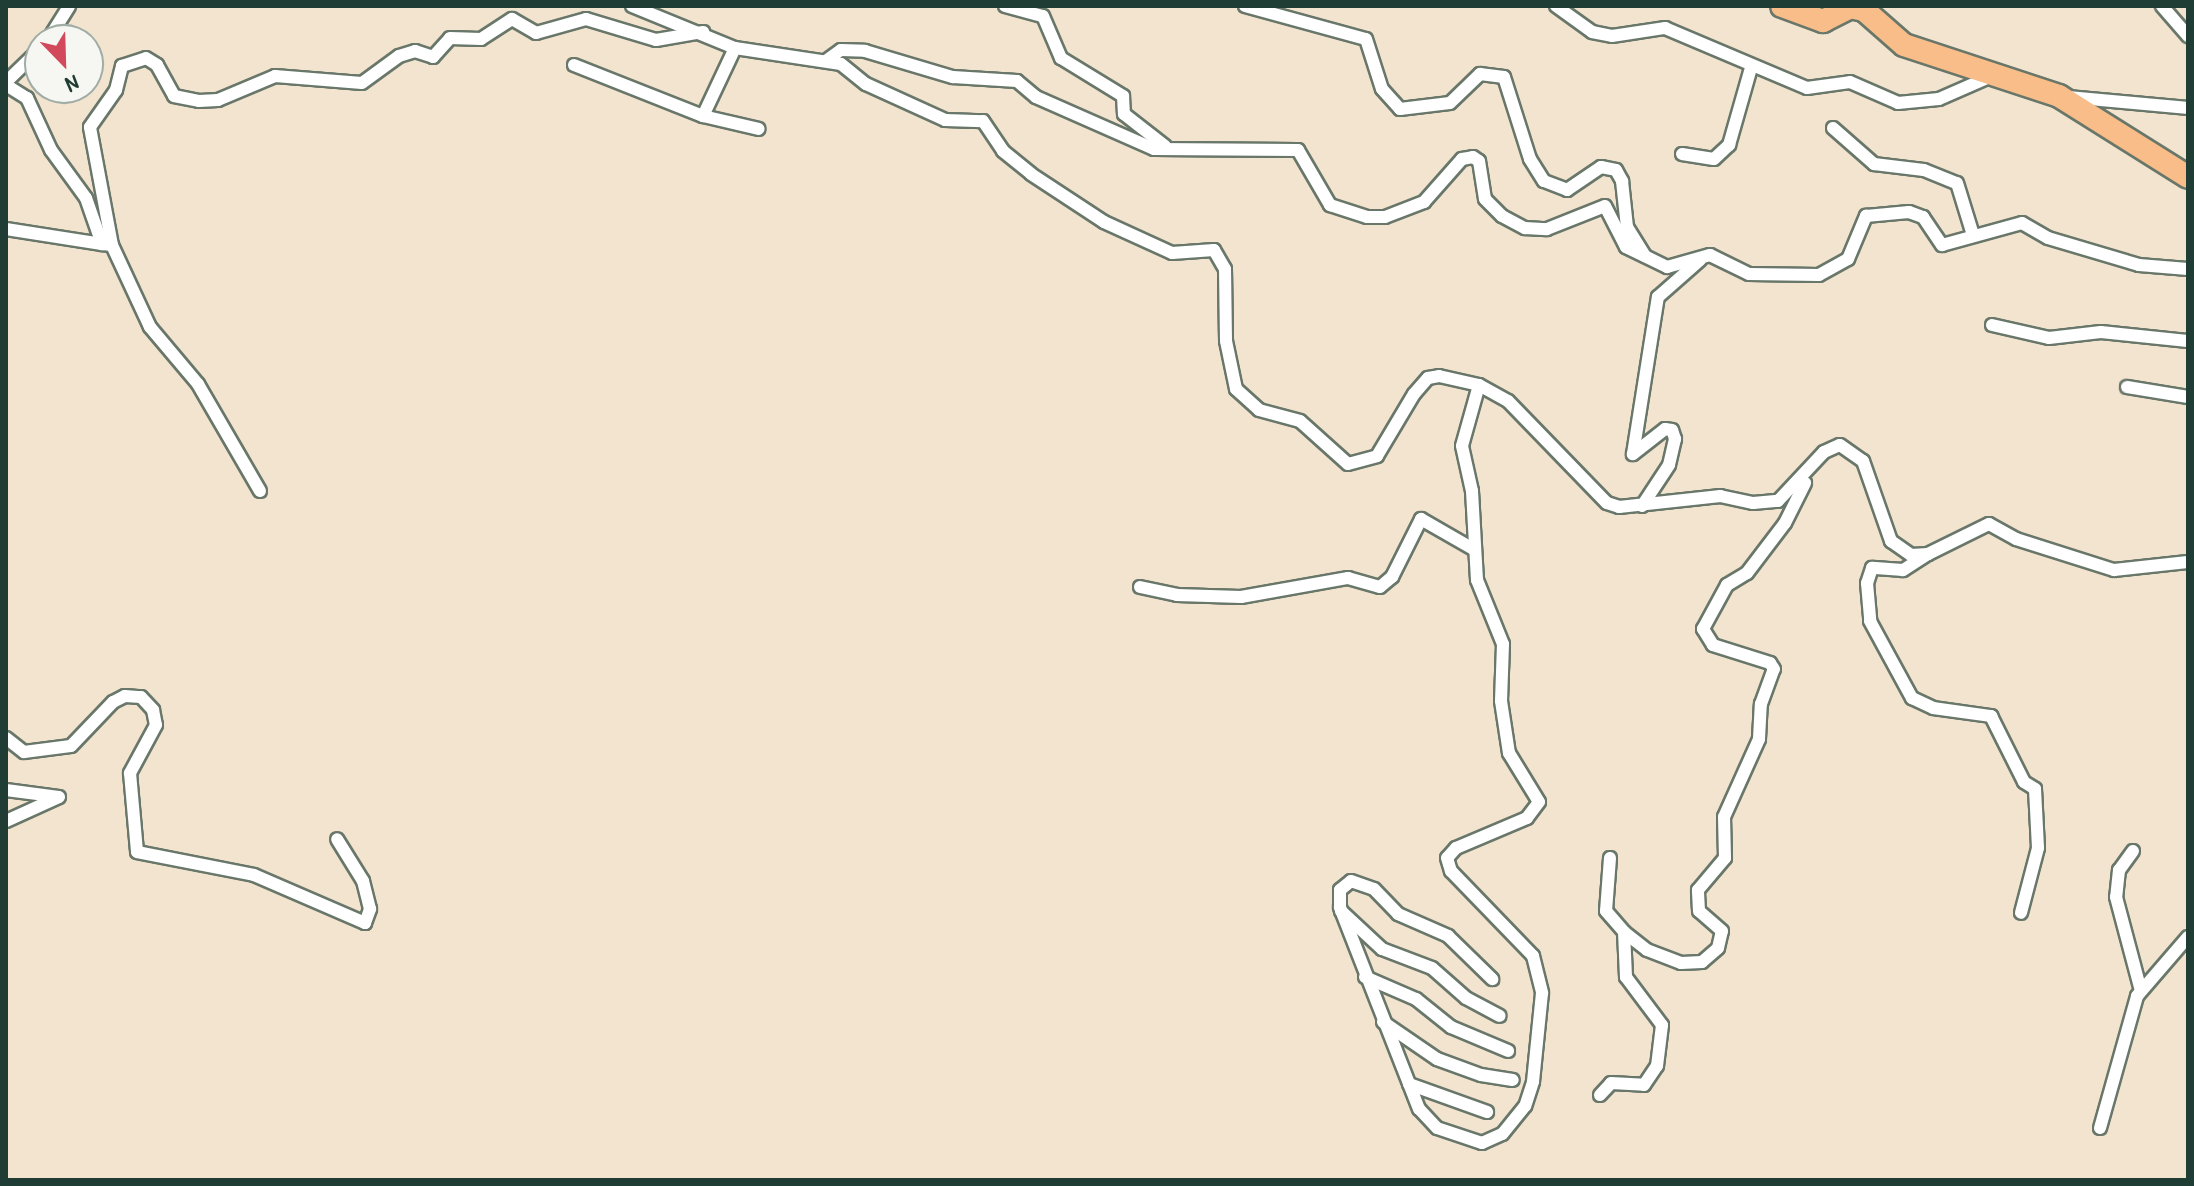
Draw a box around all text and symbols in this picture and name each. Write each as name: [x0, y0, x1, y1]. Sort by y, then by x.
north arrow: [24, 24, 104, 104]
text: N: [61, 68, 84, 100]

